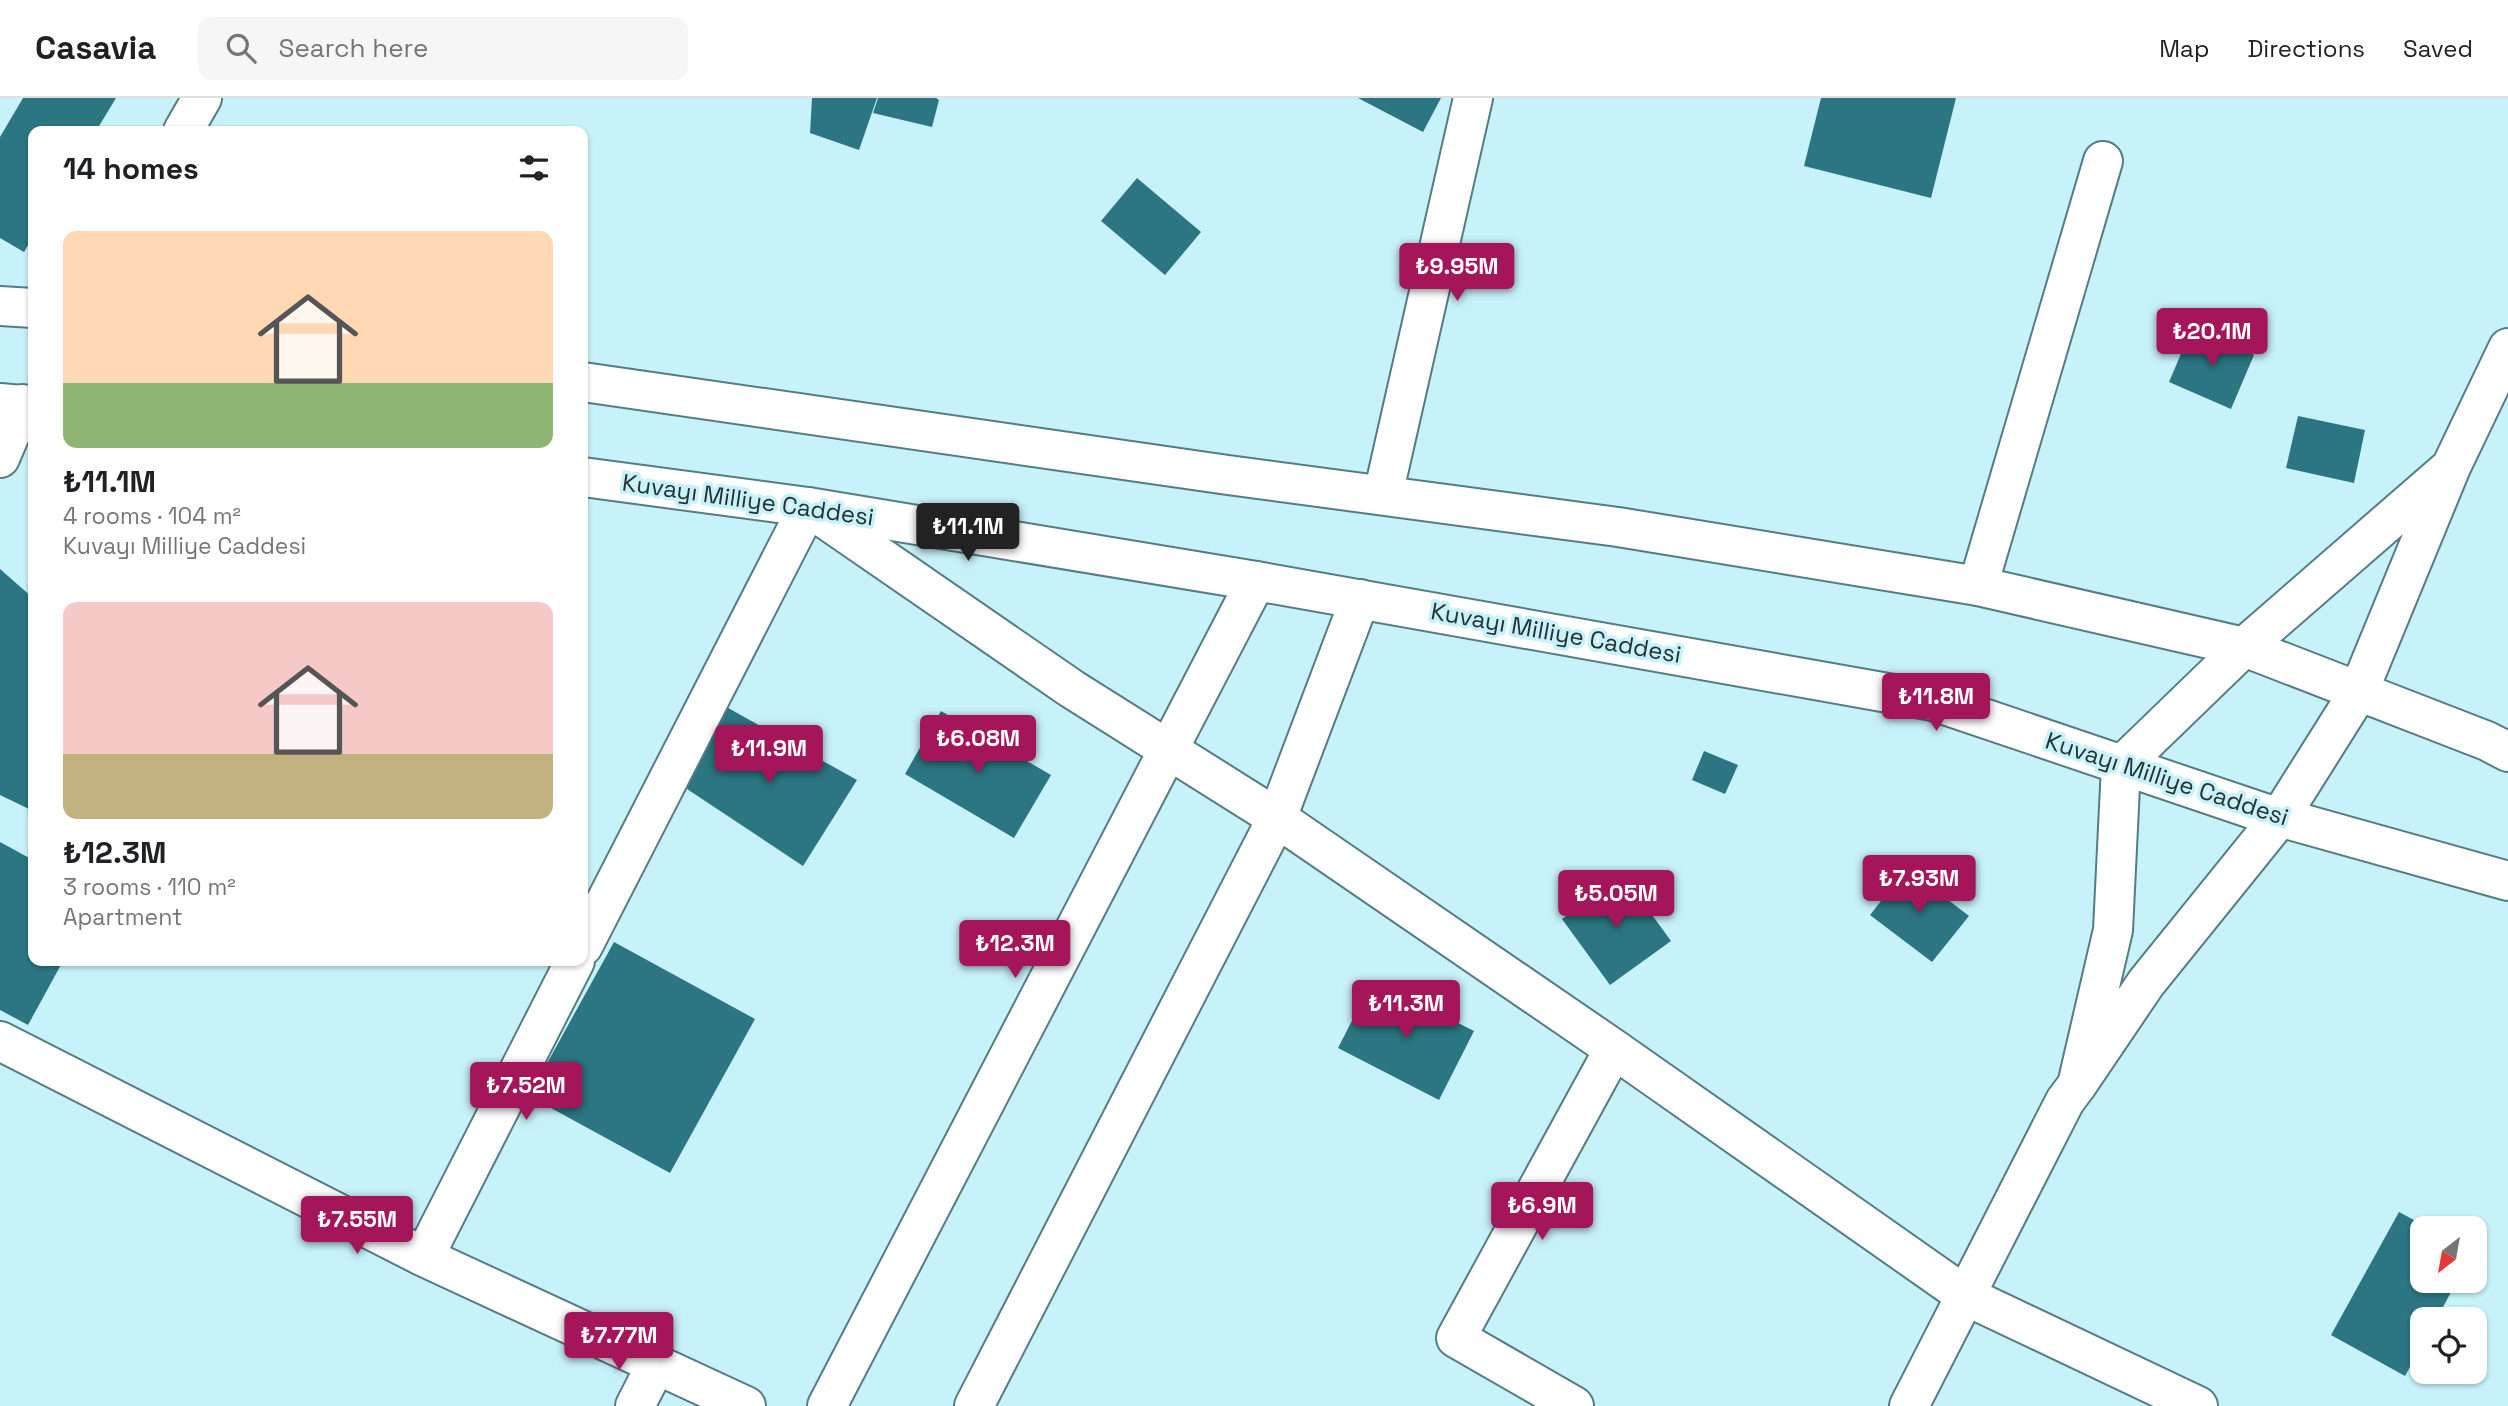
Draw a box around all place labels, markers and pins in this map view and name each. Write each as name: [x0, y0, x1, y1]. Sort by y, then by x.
pin: ₺9.95M: [1400, 244, 1514, 303]
pin: ₺20.1M: [2155, 308, 2269, 368]
pin: ₺11.1M: [911, 504, 1025, 563]
pin: ₺11.8M: [1879, 674, 1993, 733]
pin: ₺6.08M: [921, 716, 1035, 775]
pin: ₺11.9M: [712, 726, 826, 785]
pin: ₺7.93M: [1862, 856, 1976, 915]
pin: ₺5.05M: [1559, 870, 1673, 930]
pin: ₺12.3M: [958, 920, 1072, 980]
pin: ₺11.3M: [1349, 981, 1463, 1040]
pin: ₺7.52M: [469, 1062, 583, 1122]
pin: ₺6.9M: [1493, 1182, 1591, 1242]
pin: ₺7.55M: [300, 1196, 414, 1256]
pin: ₺7.77M: [562, 1312, 676, 1372]

